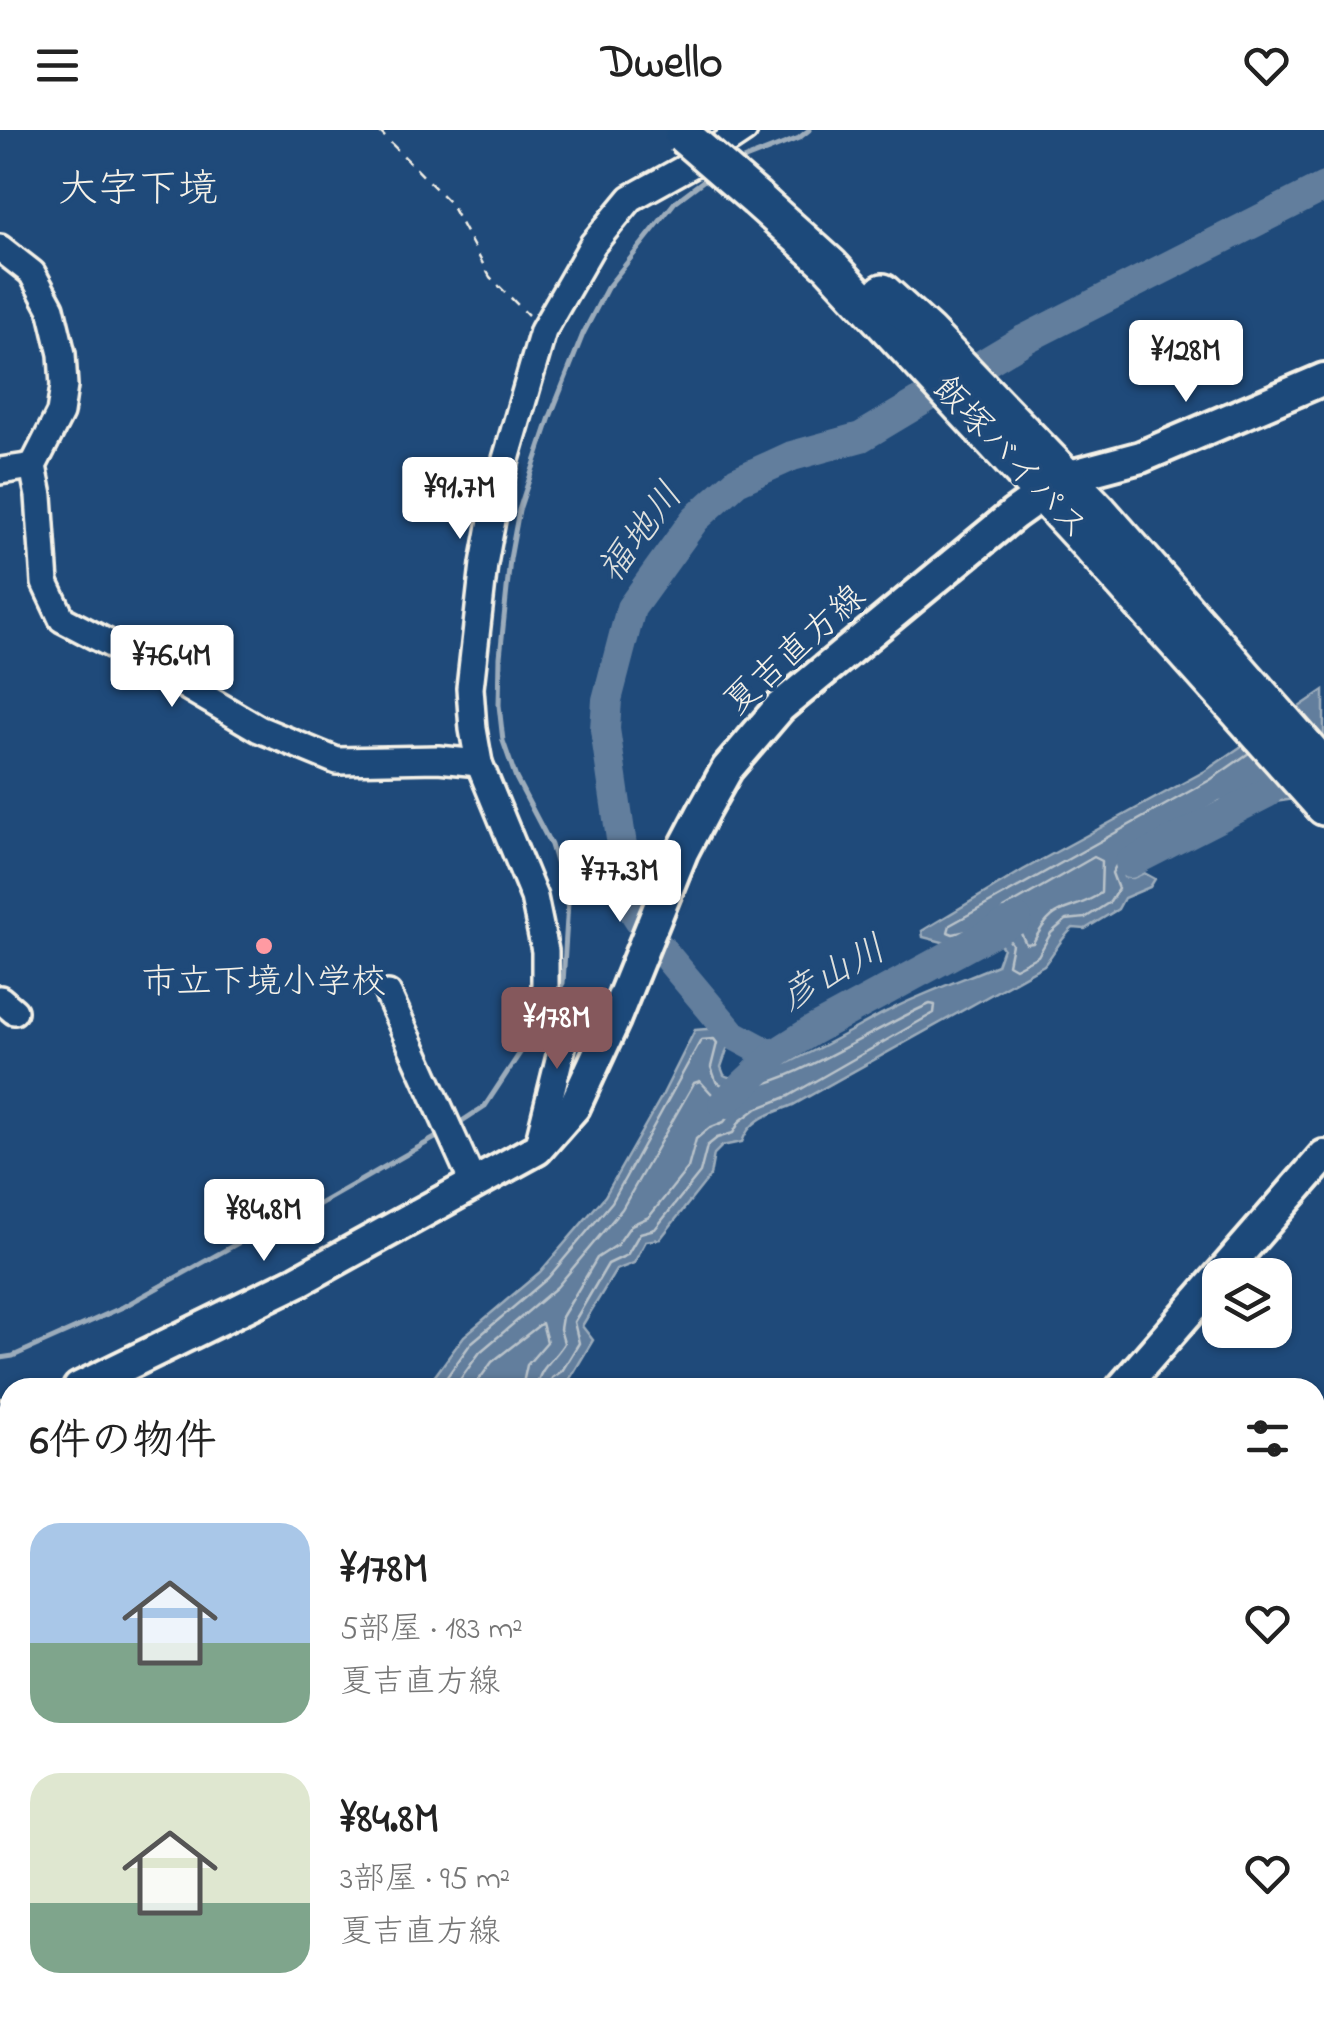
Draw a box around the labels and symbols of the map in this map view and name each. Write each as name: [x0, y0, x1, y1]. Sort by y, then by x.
district label: 大字下境: [58, 162, 218, 221]
pin: ¥128M: [1116, 320, 1256, 405]
street label: 飯塚バイパス: [919, 365, 1099, 553]
pin: ¥91.7M: [379, 457, 541, 542]
water label: 福地川: [585, 472, 699, 596]
street label: 夏吉直方線: [714, 573, 878, 729]
pin: ¥76.4M: [91, 625, 253, 710]
pin: ¥77.3M: [539, 840, 701, 925]
water label: 彦山川: [771, 923, 897, 1027]
marker: 市立下境小学校: [253, 935, 275, 957]
place label: 市立下境小学校: [141, 958, 387, 1009]
pin: ¥178M: [487, 987, 627, 1072]
pin: ¥84.8M: [183, 1179, 345, 1264]

